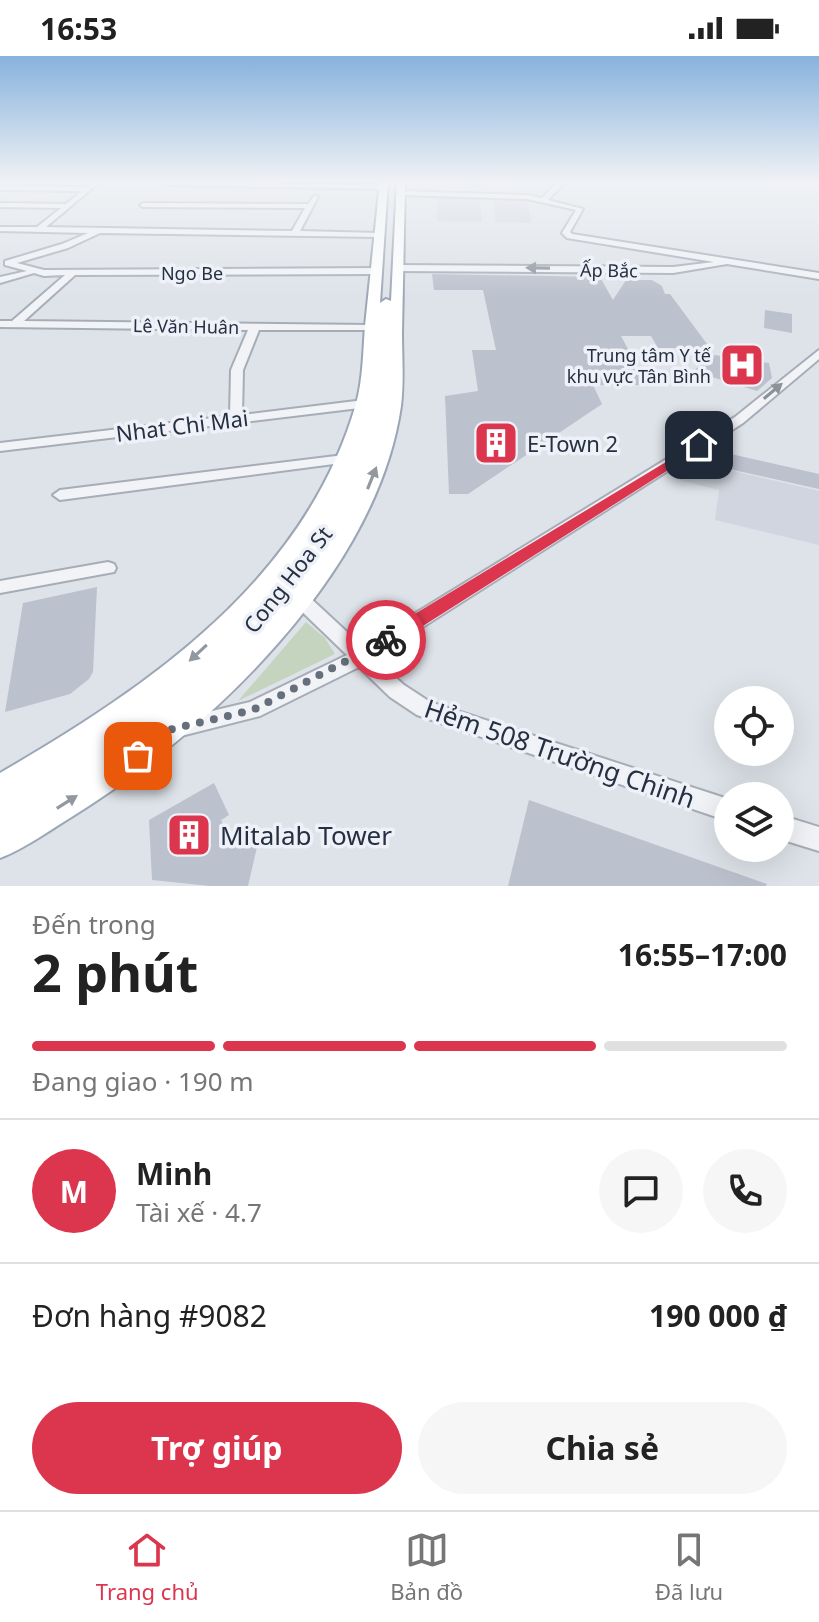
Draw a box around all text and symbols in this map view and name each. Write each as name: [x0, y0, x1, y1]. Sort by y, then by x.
text: 16:53: [40, 8, 117, 49]
street label: Ấp Bắc: [580, 257, 638, 283]
street label: Ngo Be: [161, 261, 223, 285]
one-way arrow: [525, 262, 550, 274]
street label: Lê Văn Huân: [133, 313, 239, 339]
hospital icon: Trung tâm Y tế khu vực Tân Bình: [718, 341, 766, 389]
place label: Trung tâm Y tế khu vực Tân Bình: [567, 343, 711, 388]
one-way arrow: [763, 383, 783, 400]
street label: Nhat Chi Mai: [114, 402, 250, 448]
pin: [665, 411, 733, 479]
building icon: E-Town 2: [472, 419, 520, 467]
icon: home: [677, 423, 721, 467]
place label: E-Town 2: [527, 428, 618, 458]
one-way arrow: [366, 466, 379, 490]
street label: Cong Hoa St: [236, 519, 338, 639]
courier: [346, 600, 426, 680]
icon: bike: [364, 618, 408, 662]
one-way arrow: [188, 644, 207, 662]
map controls: [714, 686, 794, 862]
button: locate: [714, 686, 794, 766]
street label: Hẻm 508 Trường Chinh: [420, 690, 700, 816]
pin: [104, 722, 172, 790]
icon: bag: [116, 734, 160, 778]
button: layers: [714, 782, 794, 862]
one-way arrow: [56, 796, 78, 810]
building icon: Mitalab Tower: [165, 811, 213, 859]
place label: Mitalab Tower: [220, 817, 392, 853]
text: Đến trong: [32, 906, 156, 942]
text: 16:55–17:00: [618, 934, 787, 975]
text: 2 phút: [32, 936, 198, 1007]
text: Đang giao · 190 m: [32, 1063, 254, 1099]
button: chat: [599, 1149, 683, 1233]
button: phone: [703, 1149, 787, 1233]
text: Minh: [136, 1153, 212, 1194]
text: M: [60, 1171, 88, 1212]
text: Tài xế · 4.7: [136, 1194, 262, 1230]
text: Đơn hàng #9082: [32, 1295, 267, 1336]
text: 190 000 ₫: [649, 1295, 787, 1336]
button: Trợ giúp: [32, 1402, 402, 1494]
button: Chia sẻ: [418, 1402, 787, 1494]
tab: Trang chủ: [96, 1528, 199, 1606]
tab: Bản đồ: [390, 1528, 463, 1606]
tab: Đã lưu: [655, 1528, 723, 1606]

